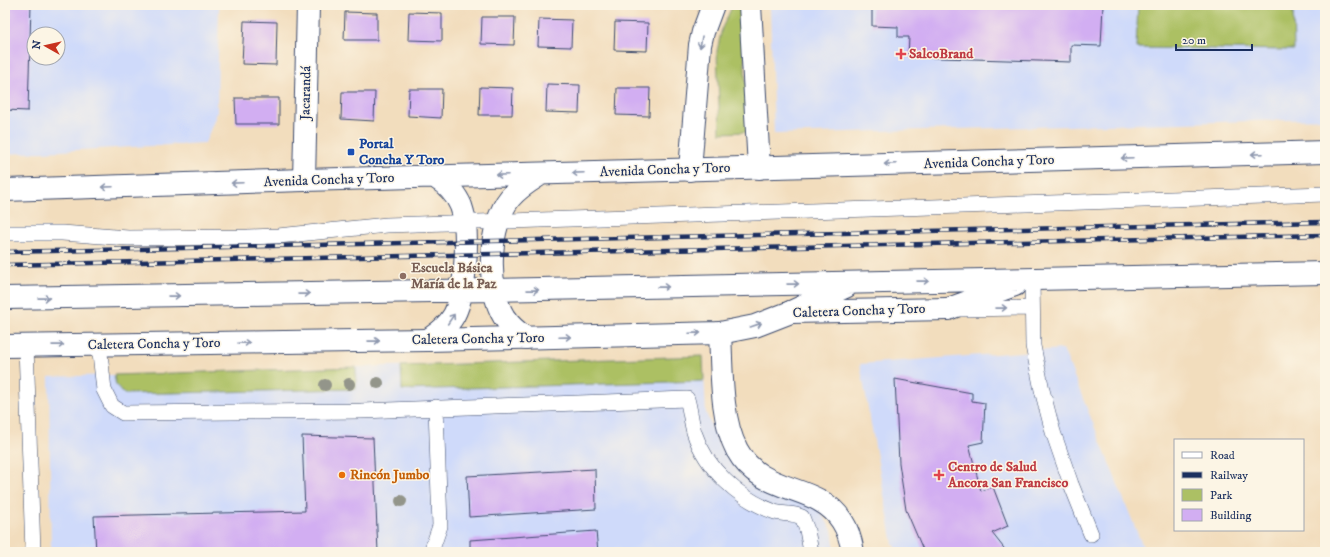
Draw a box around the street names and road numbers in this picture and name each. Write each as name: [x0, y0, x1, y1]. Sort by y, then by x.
street label: Jacarandá: [296, 66, 315, 122]
street label: Avenida Concha y Toro: [923, 151, 1055, 173]
street label: Avenida Concha y Toro: [599, 159, 731, 181]
street label: Avenida Concha y Toro: [263, 169, 395, 191]
street label: Caletera Concha y Toro: [792, 300, 926, 322]
street label: Caletera Concha y Toro: [411, 329, 545, 349]
street label: Caletera Concha y Toro: [87, 334, 221, 354]

